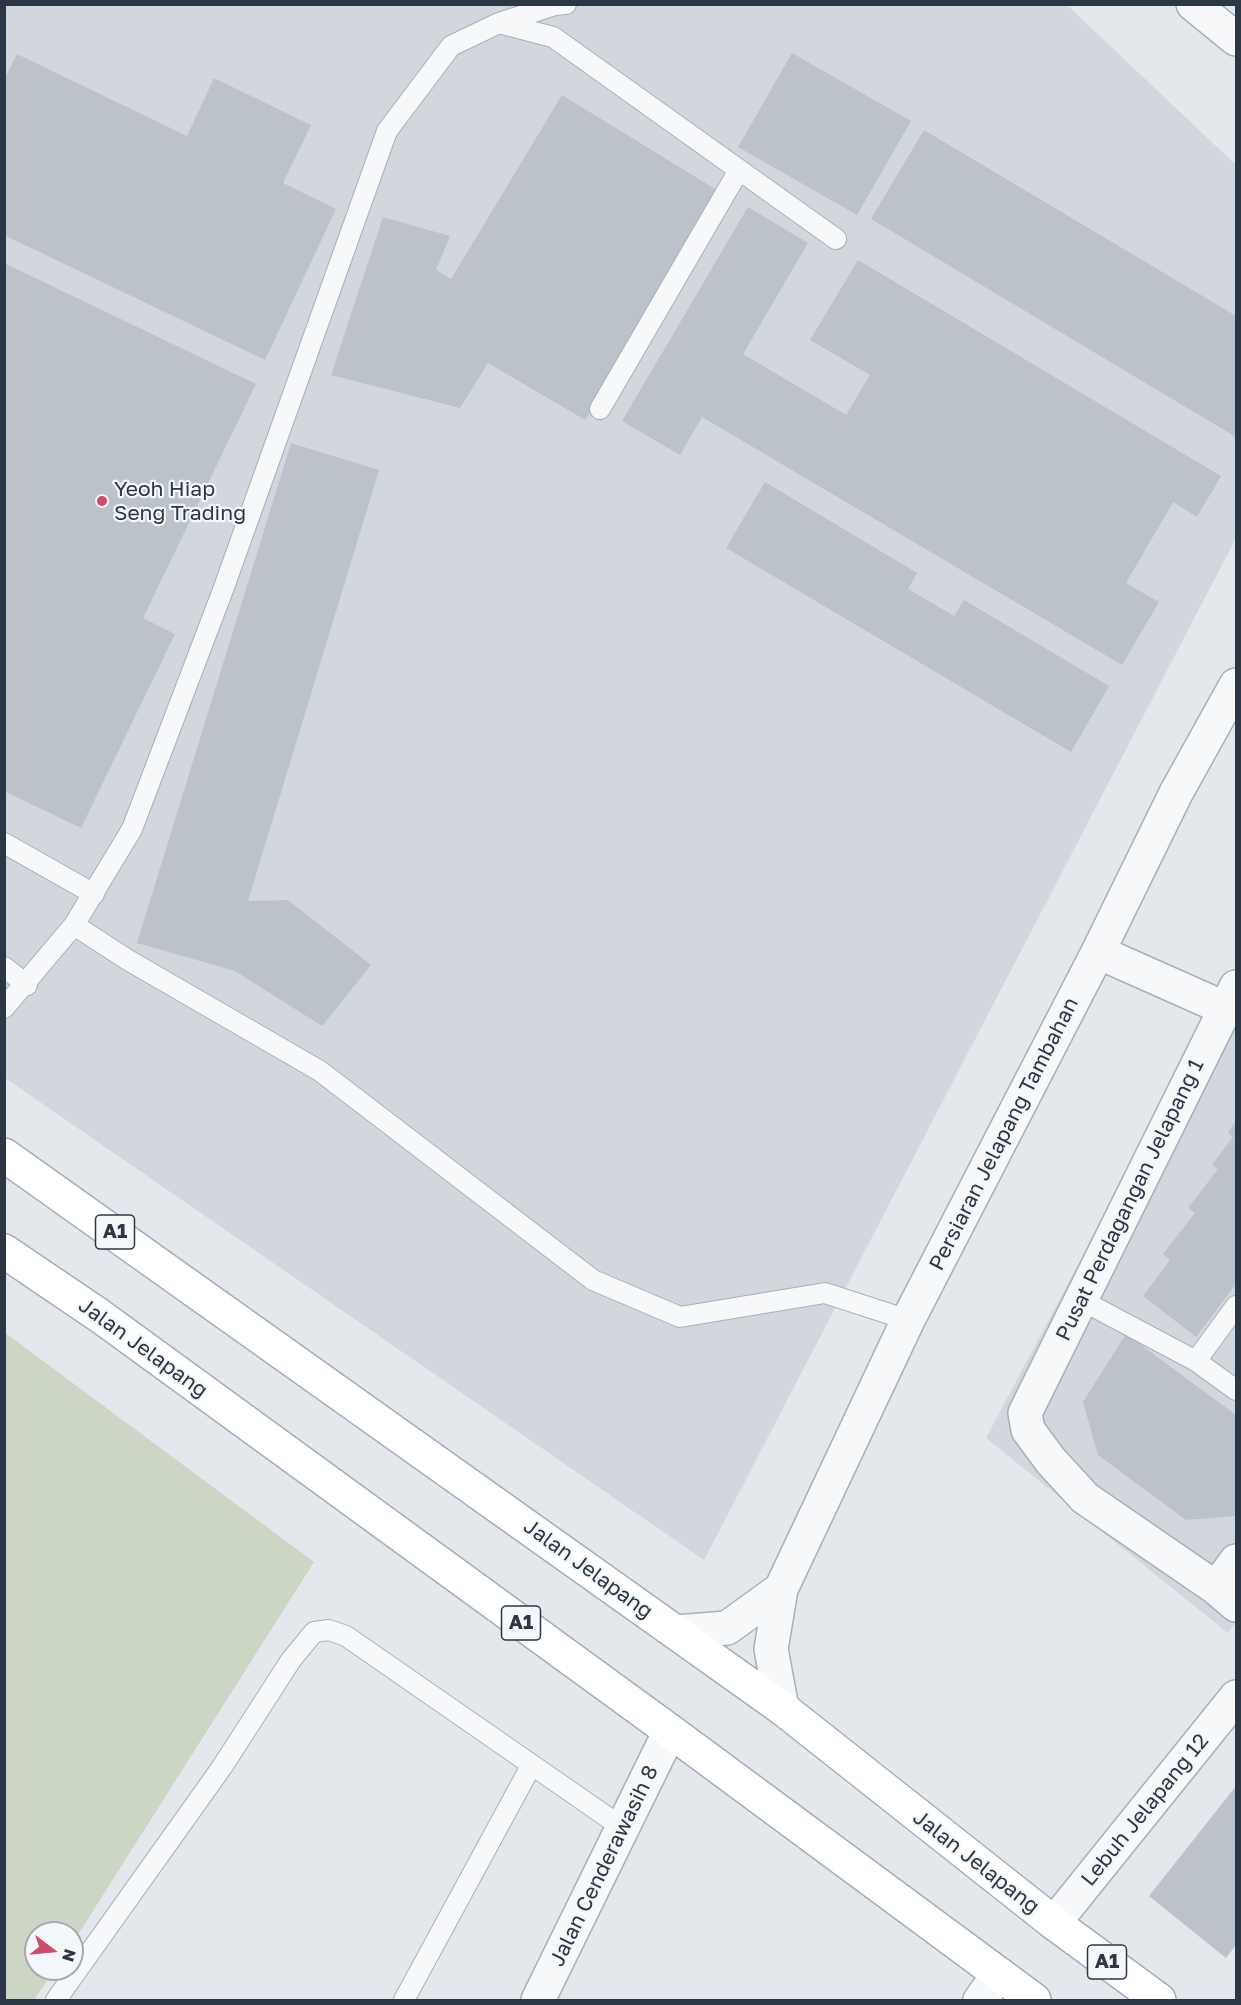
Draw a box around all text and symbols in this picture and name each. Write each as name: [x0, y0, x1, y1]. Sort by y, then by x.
place label: Yeoh Hiap Seng Trading: [114, 476, 246, 526]
marker: Yeoh Hiap Seng Trading: [95, 494, 109, 508]
street label: Persiaran Jelapang Tambahan: [924, 993, 1084, 1275]
street label: Pusat Perdagangan Jelapang 1: [1051, 1055, 1209, 1345]
road number: A1: [96, 1215, 134, 1249]
street label: Jalan Jelapang: [74, 1293, 212, 1403]
street label: Jalan Jelapang: [519, 1514, 657, 1624]
road number: A1: [502, 1606, 540, 1640]
street label: Lebuh Jelapang 12: [1076, 1729, 1214, 1891]
street label: Jalan Cenderawasih 8: [544, 1761, 664, 1971]
street label: Jalan Jelapang: [908, 1805, 1044, 1919]
north arrow: [24, 1921, 84, 1981]
road number: A1: [1088, 1945, 1126, 1979]
text: N: [58, 1947, 81, 1964]

